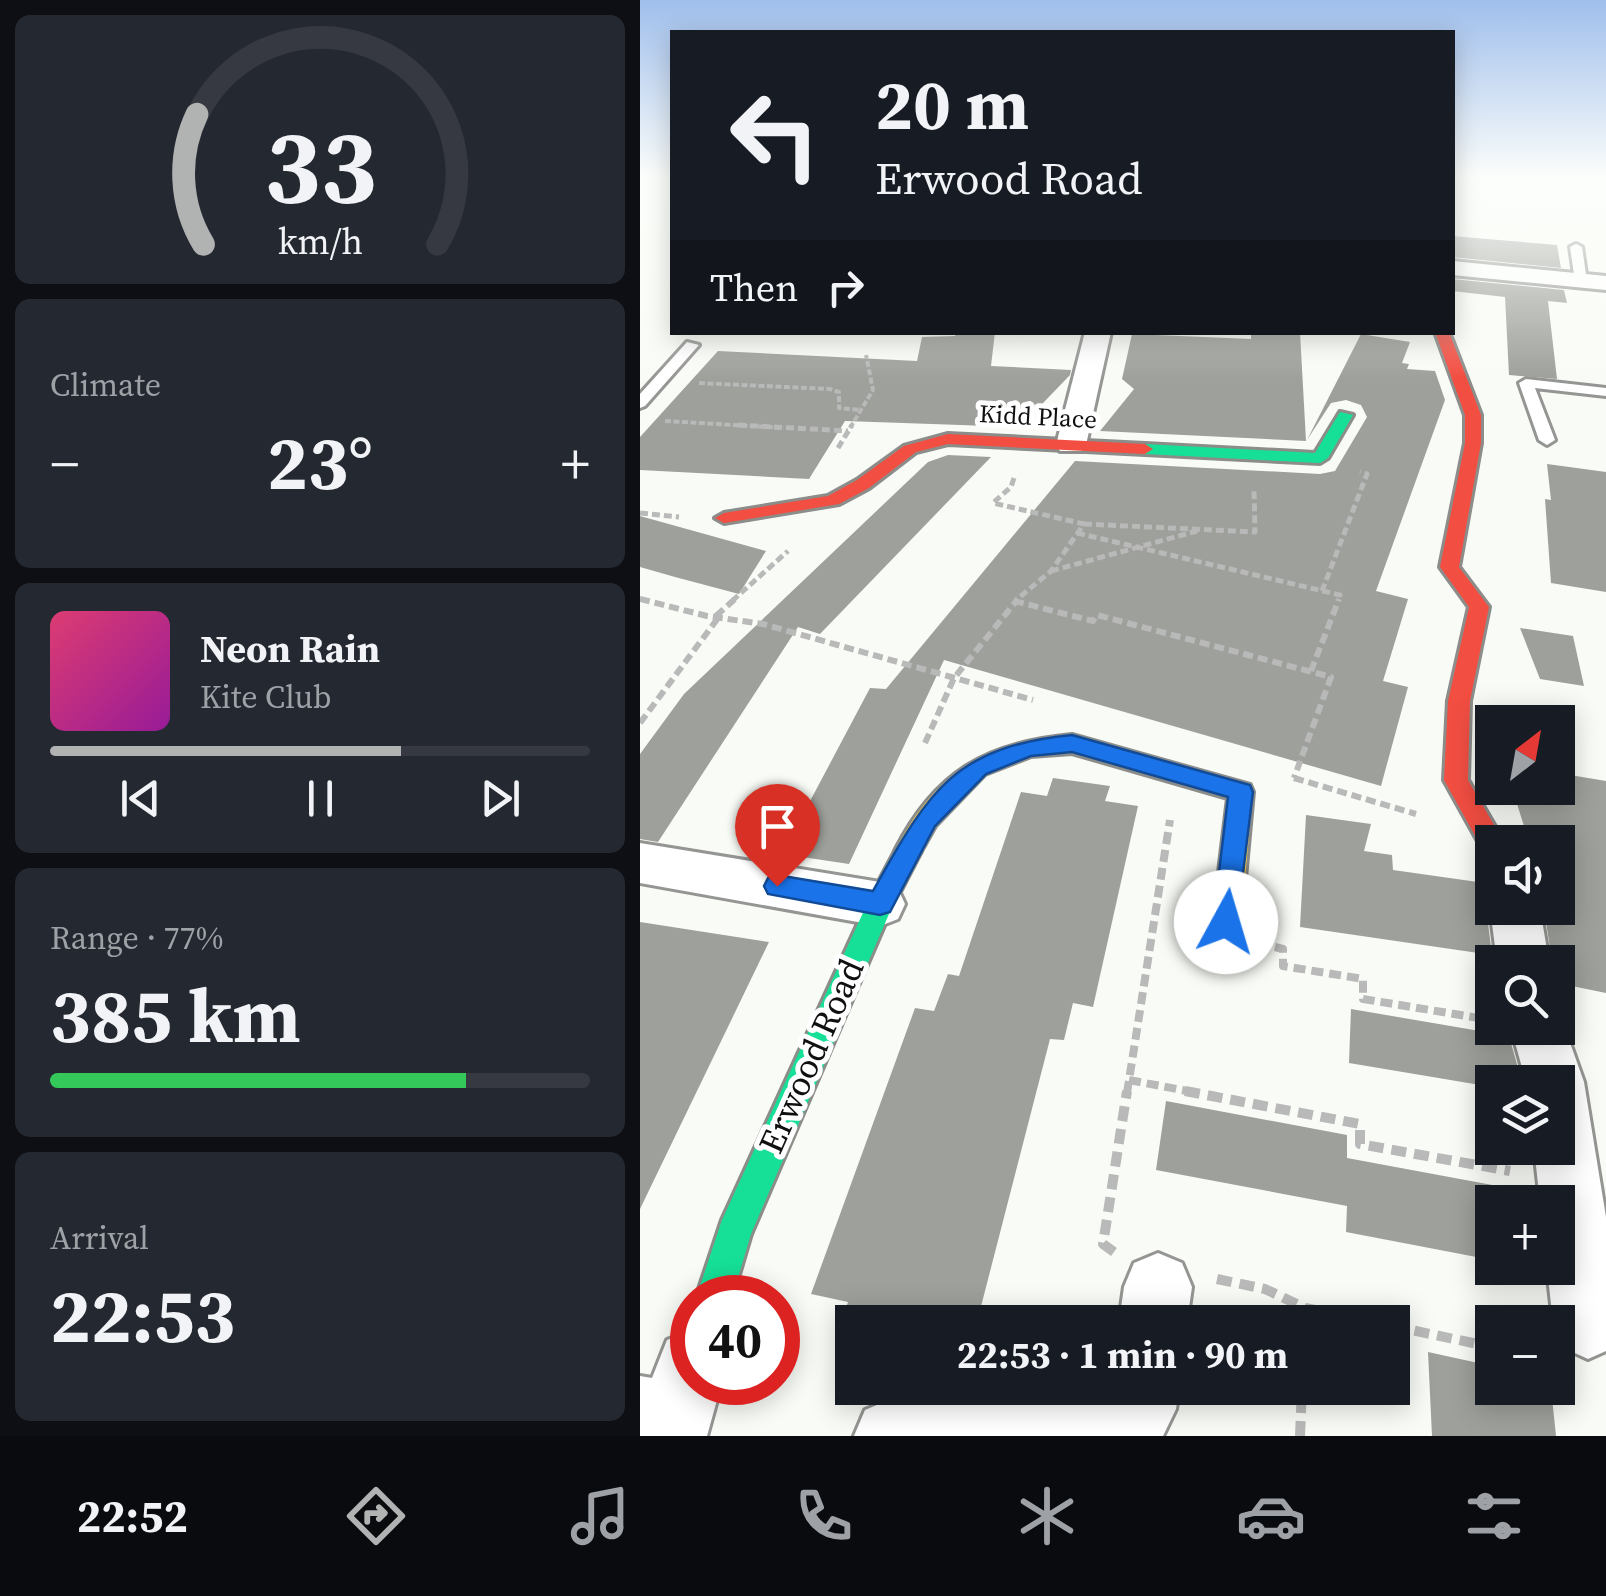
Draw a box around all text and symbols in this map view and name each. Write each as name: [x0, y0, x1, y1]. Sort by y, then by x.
text: 20 m: [875, 56, 1029, 152]
icon: left: [710, 70, 840, 200]
text: 33: [264, 94, 376, 237]
text: Erwood Road: [875, 147, 1142, 209]
text: km/h: [277, 217, 363, 266]
icon: right: [818, 260, 873, 315]
text: Then: [710, 262, 798, 314]
text: Climate: [50, 363, 161, 407]
street label: Kidd Place: [978, 396, 1098, 436]
text: 23°: [267, 411, 373, 514]
text: −: [50, 426, 79, 501]
text: +: [561, 426, 590, 501]
text: Neon Rain: [200, 623, 380, 675]
text: Kite Club: [200, 675, 332, 719]
north arrow: [1475, 705, 1575, 805]
map controls: [1475, 705, 1575, 1405]
icon: previous: [113, 771, 168, 826]
icon: pause: [293, 771, 348, 826]
icon: next: [473, 771, 528, 826]
pin: [735, 784, 820, 887]
icon: arrive: [750, 799, 805, 854]
button: sound: [1475, 825, 1575, 925]
position arrow: [1174, 870, 1278, 974]
text: Range · 77%: [50, 916, 224, 960]
button: search: [1475, 945, 1575, 1045]
street label: Erwood Road: [747, 951, 875, 1161]
text: 385 km: [50, 964, 301, 1067]
button: layers: [1475, 1065, 1575, 1165]
button: +: [1475, 1185, 1575, 1285]
text: Arrival: [50, 1216, 149, 1260]
text: 22:53: [50, 1264, 235, 1367]
speed limit sign: 40: [670, 1275, 800, 1405]
button: −: [1475, 1305, 1575, 1405]
text: 22:53 · 1 min · 90 m: [957, 1329, 1288, 1381]
icon: directions: [341, 1481, 411, 1551]
icon: music: [565, 1481, 635, 1551]
icon: phone: [789, 1481, 859, 1551]
icon: climate: [1012, 1481, 1082, 1551]
icon: car: [1236, 1481, 1306, 1551]
icon: filters: [1459, 1481, 1529, 1551]
text: 22:52: [77, 1485, 188, 1547]

